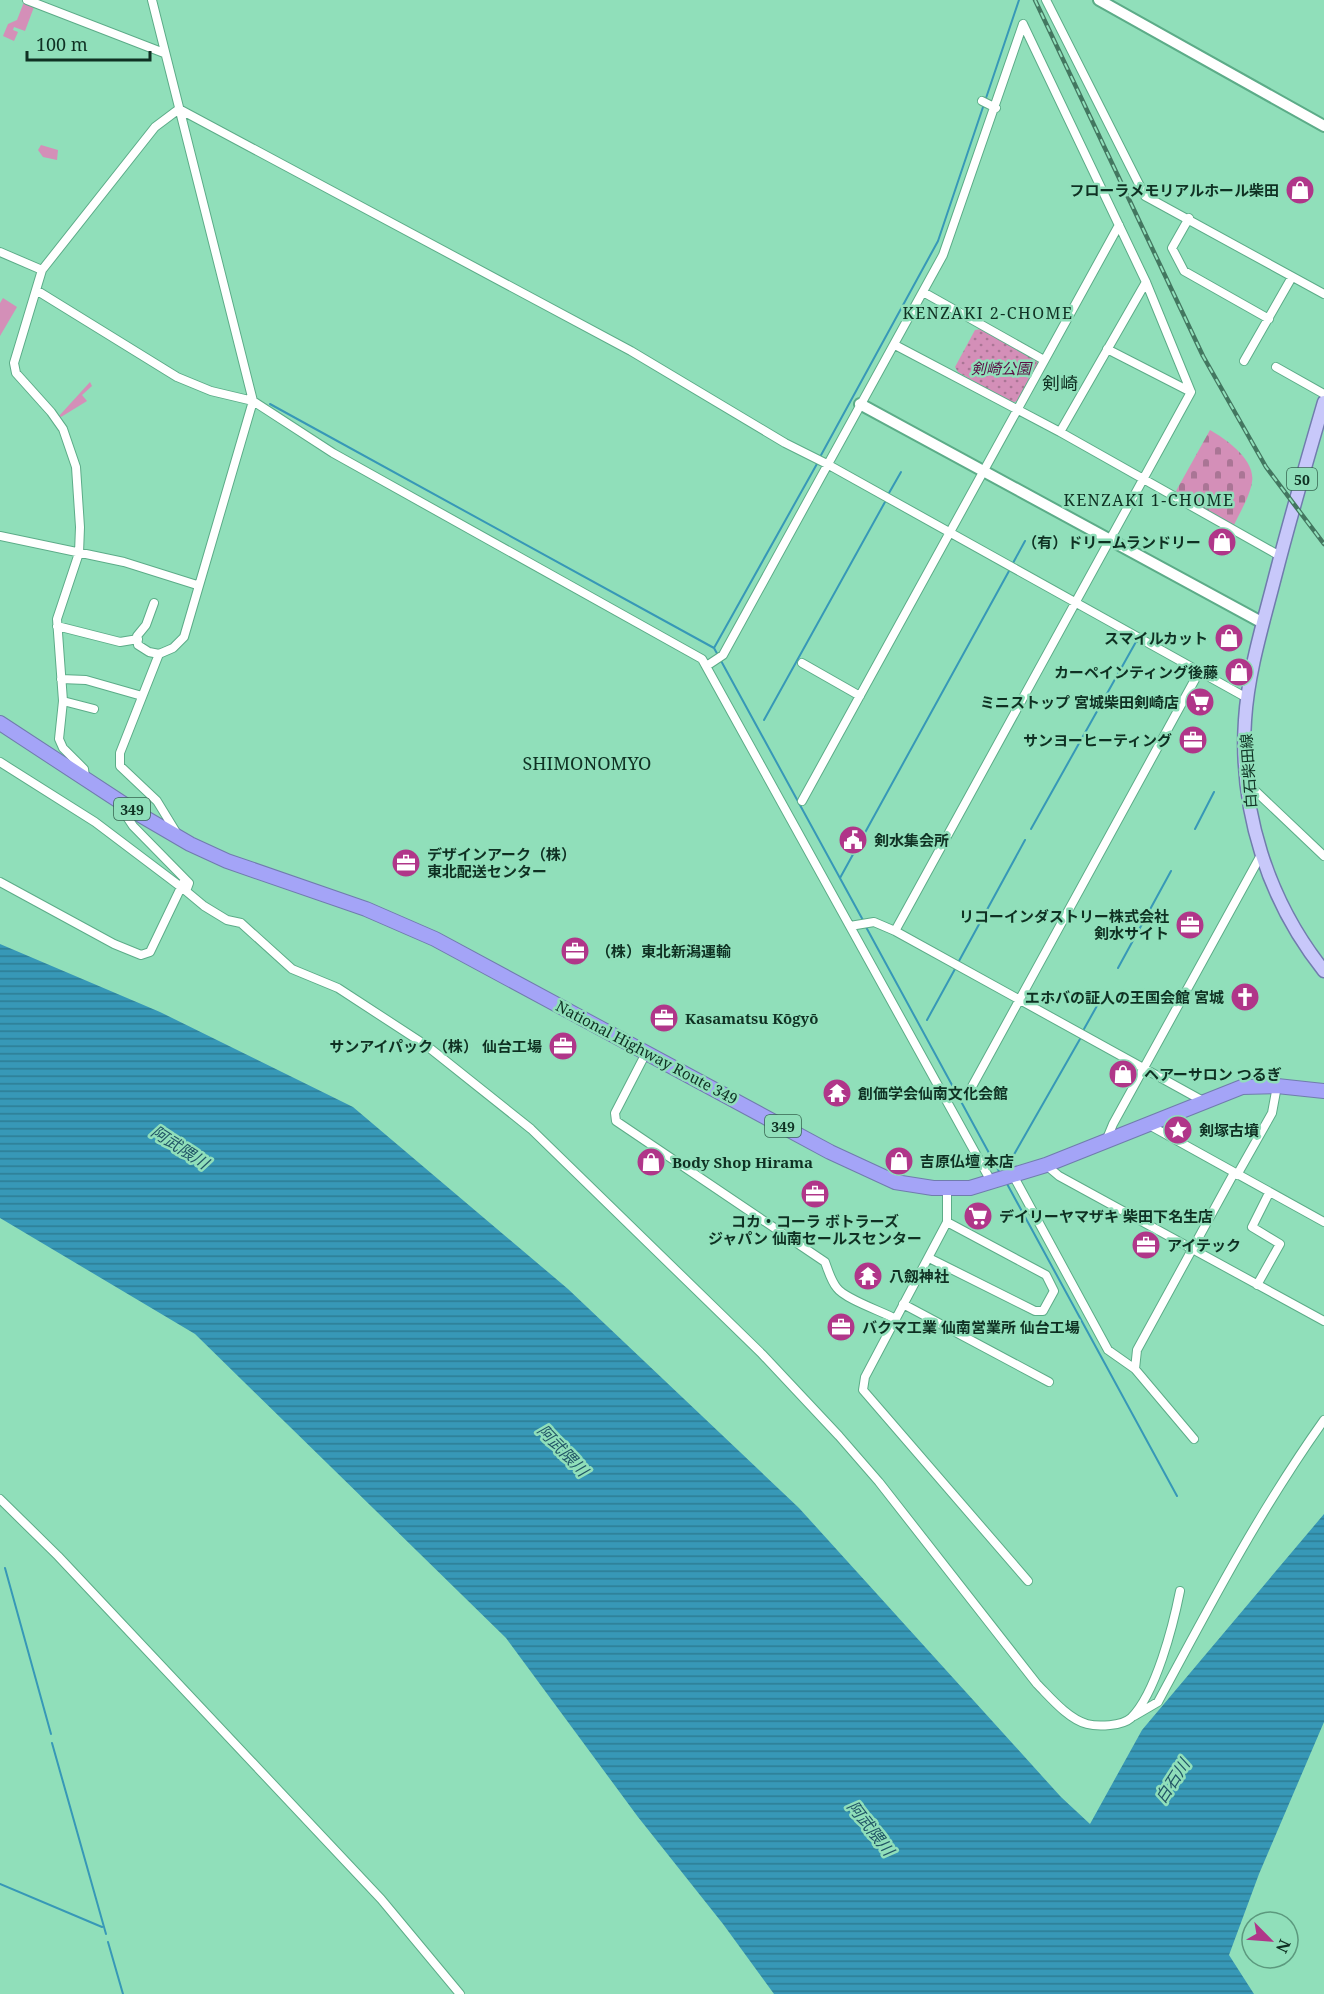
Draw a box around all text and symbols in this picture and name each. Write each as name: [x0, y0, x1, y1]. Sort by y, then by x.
scale bar: [27, 24, 150, 62]
text: 100 m: [36, 32, 88, 56]
shop icon: フローラメモリアルホール柴田: [1284, 174, 1316, 206]
place label: フローラメモリアルホール柴田: [1070, 180, 1279, 200]
district label: KENZAKI 2-CHOME: [902, 302, 1074, 324]
park label: 剣崎公園: [971, 358, 1033, 378]
district label: 剣崎: [1042, 371, 1078, 395]
road number: 50: [1287, 468, 1317, 490]
district label: KENZAKI 1-CHOME: [1063, 489, 1235, 511]
shop icon: （有）ドリームランドリー: [1206, 526, 1238, 558]
place label: （有）ドリームランドリー: [1022, 532, 1201, 552]
shop icon: スマイルカット: [1213, 622, 1245, 654]
place label: スマイルカット: [1104, 628, 1208, 648]
shop icon: カーペインティング後藤: [1223, 656, 1255, 688]
place label: カーペインティング後藤: [1054, 662, 1218, 682]
supermarket icon: ミニストップ 宮城柴田剣崎店: [1184, 686, 1216, 718]
place label: ミニストップ 宮城柴田剣崎店: [980, 692, 1179, 712]
office icon: サンヨーヒーティング: [1177, 724, 1209, 756]
place label: サンヨーヒーティング: [1023, 730, 1172, 750]
street label: 白石柴田線: [1235, 733, 1261, 809]
district label: SHIMONOMYO: [523, 751, 651, 775]
road number: 349: [114, 798, 150, 820]
public building icon: 剣水集会所: [837, 824, 869, 856]
place label: 剣水集会所: [874, 830, 949, 850]
place label: デザインアーク（株） 東北配送センター: [427, 844, 576, 881]
office icon: デザインアーク（株） 東北配送センター: [390, 847, 422, 879]
place label: リコーインダストリー株式会社 剣水サイト: [959, 906, 1169, 943]
office icon: リコーインダストリー株式会社 剣水サイト: [1174, 909, 1206, 941]
office icon: （株）東北新潟運輸: [559, 935, 591, 967]
place label: （株）東北新潟運輸: [596, 941, 731, 961]
church icon: エホバの証人の王国会館 宮城: [1229, 981, 1261, 1013]
place label: エホバの証人の王国会館 宮城: [1025, 987, 1224, 1007]
street label: National Highway Route 349: [552, 995, 742, 1109]
office icon: Kasamatsu Kōgyō: [648, 1002, 680, 1034]
place label: Kasamatsu Kōgyō: [685, 1008, 818, 1028]
office icon: サンアイパック（株） 仙台工場: [547, 1030, 579, 1062]
place label: サンアイパック（株） 仙台工場: [329, 1036, 542, 1056]
shop icon: ヘアーサロン つるぎ: [1107, 1058, 1139, 1090]
place label: ヘアーサロン つるぎ: [1144, 1064, 1282, 1084]
temple icon: 創価学会仙南文化会館: [821, 1077, 853, 1109]
place label: 創価学会仙南文化会館: [858, 1083, 1008, 1103]
place icon: 剣塚古墳: [1162, 1114, 1194, 1146]
road number: 349: [765, 1115, 801, 1137]
water label: 阿武隈川: [147, 1120, 214, 1175]
place label: 剣塚古墳: [1199, 1120, 1259, 1140]
shop icon: 吉原仏壇 本店: [883, 1145, 915, 1177]
shop icon: Body Shop Hirama: [635, 1146, 667, 1178]
place label: 吉原仏壇 本店: [920, 1151, 1014, 1171]
place label: Body Shop Hirama: [672, 1152, 813, 1172]
office icon: コカ・コーラ ボトラーズ ジャパン 仙南セールスセンター: [799, 1178, 831, 1210]
supermarket icon: デイリーヤマザキ 柴田下名生店: [962, 1200, 994, 1232]
place label: デイリーヤマザキ 柴田下名生店: [999, 1206, 1213, 1226]
place label: コカ・コーラ ボトラーズ ジャパン 仙南セールスセンター: [708, 1211, 922, 1248]
office icon: アイテック: [1130, 1229, 1162, 1261]
place label: アイテック: [1167, 1235, 1241, 1255]
temple icon: 八劔神社: [852, 1260, 884, 1292]
place label: 八劔神社: [889, 1266, 949, 1286]
office icon: バクマ工業 仙南営業所 仙台工場: [825, 1311, 857, 1343]
place label: バクマ工業 仙南営業所 仙台工場: [862, 1317, 1080, 1337]
water label: 阿武隈川: [533, 1419, 595, 1482]
water label: 白石川: [1150, 1753, 1195, 1807]
water label: 阿武隈川: [843, 1796, 901, 1862]
north arrow: [1240, 1910, 1300, 1970]
text: N: [1271, 1936, 1296, 1957]

